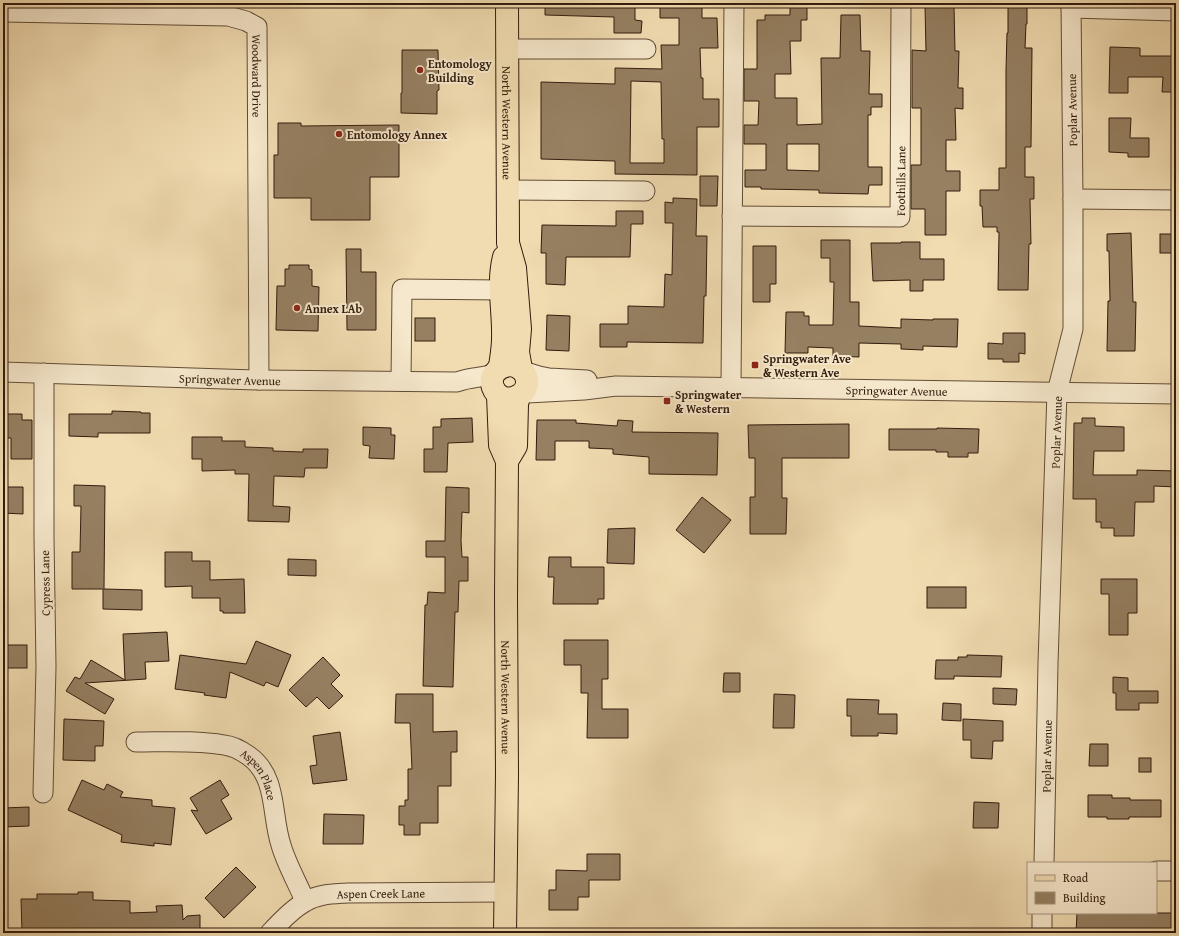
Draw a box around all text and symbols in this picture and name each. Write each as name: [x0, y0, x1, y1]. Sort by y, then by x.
street label: Woodward Drive: [249, 34, 266, 118]
place label: Entomology Building: [428, 55, 493, 86]
marker: Entomology Building: [415, 65, 425, 75]
street label: North Western Avenue: [499, 66, 516, 180]
street label: Poplar Avenue: [1063, 73, 1081, 146]
place label: Entomology Annex: [347, 126, 448, 143]
marker: Entomology Annex: [334, 129, 344, 139]
street label: Foothills Lane: [892, 146, 909, 216]
place label: Annex LAb: [305, 300, 362, 317]
marker: Annex LAb: [292, 303, 302, 313]
place label: Springwater Ave & Western Ave: [763, 350, 851, 381]
marker: Springwater Ave & Western Ave: [750, 360, 760, 370]
street label: Springwater Avenue: [179, 369, 281, 389]
street label: Springwater Avenue: [845, 381, 948, 399]
place label: Springwater & Western: [675, 386, 742, 417]
street label: Poplar Avenue: [1046, 395, 1065, 469]
marker: Springwater & Western: [662, 396, 672, 406]
street label: Cypress Lane: [36, 550, 54, 616]
street label: North Western Avenue: [498, 640, 515, 755]
street label: Poplar Avenue: [1037, 719, 1055, 793]
street label: Aspen Place: [237, 744, 281, 802]
legend: [1027, 862, 1157, 914]
text: Road: [1063, 869, 1089, 886]
street label: Aspen Creek Lane: [336, 884, 425, 902]
text: Building: [1063, 889, 1106, 906]

